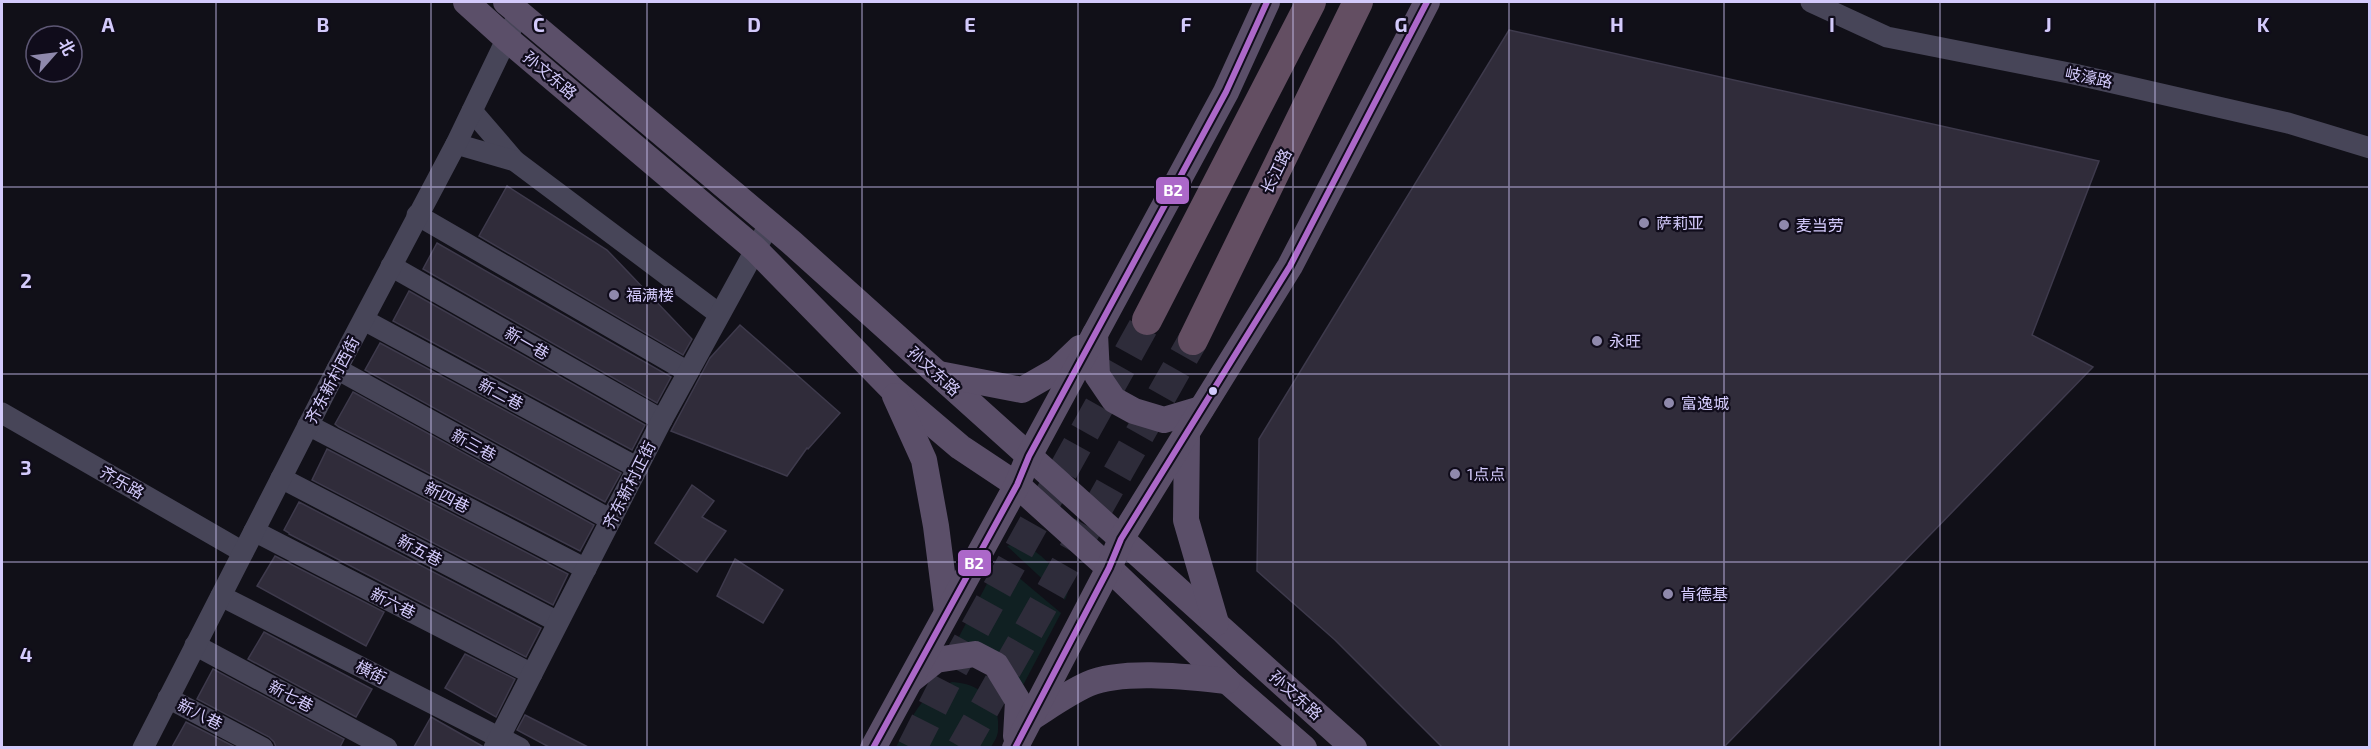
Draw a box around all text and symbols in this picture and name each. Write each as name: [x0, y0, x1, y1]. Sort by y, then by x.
text: A: [101, 12, 115, 36]
text: B: [317, 12, 329, 36]
text: C: [533, 12, 545, 36]
text: D: [747, 12, 761, 36]
text: E: [964, 12, 976, 36]
text: F: [1180, 12, 1192, 36]
text: G: [1395, 12, 1407, 36]
text: H: [1610, 12, 1624, 36]
text: I: [1829, 12, 1835, 36]
text: J: [2044, 12, 2052, 36]
text: K: [2257, 12, 2270, 36]
north arrow: [24, 24, 84, 84]
text: 北: [56, 35, 80, 58]
street label: 孙文东路: [520, 47, 581, 102]
street label: 岐濠路: [2064, 62, 2115, 91]
street label: 长江路: [1256, 145, 1295, 197]
line badge: B2: [1155, 176, 1190, 205]
text: B2: [1163, 180, 1183, 199]
place label: 萨莉亚: [1656, 213, 1704, 232]
place label: 麦当劳: [1796, 215, 1844, 234]
marker: 萨莉亚: [1637, 216, 1651, 230]
marker: 麦当劳: [1777, 218, 1791, 232]
text: 2: [20, 268, 32, 292]
place label: 福满楼: [626, 285, 674, 304]
marker: 福满楼: [607, 288, 621, 302]
street label: 新一巷: [502, 322, 553, 363]
place label: 永旺: [1609, 331, 1641, 350]
street label: 齐东新村西街: [301, 333, 362, 427]
marker: 永旺: [1590, 334, 1604, 348]
street label: 孙文东路: [904, 342, 964, 399]
street label: 新二巷: [476, 374, 527, 413]
unlabelled marker: [1207, 385, 1219, 397]
place label: 富逸城: [1681, 393, 1729, 412]
marker: 富逸城: [1662, 396, 1676, 410]
street label: 新三巷: [449, 425, 500, 465]
street label: 齐东新村正街: [598, 438, 659, 532]
text: 3: [20, 455, 32, 479]
street label: 齐乐路: [97, 461, 148, 502]
place label: 1点点: [1467, 464, 1505, 483]
marker: 1点点: [1448, 467, 1462, 481]
street label: 新四巷: [422, 477, 473, 516]
street label: 新五巷: [395, 530, 446, 569]
line badge: B2: [957, 549, 992, 577]
text: B2: [964, 553, 984, 572]
street label: 新六巷: [368, 583, 419, 622]
place label: 肯德基: [1680, 584, 1728, 603]
marker: 肯德基: [1661, 587, 1675, 601]
text: 4: [20, 642, 33, 666]
street label: 横街: [353, 656, 390, 687]
street label: 孙文东路: [1266, 666, 1326, 723]
street label: 新七巷: [266, 676, 317, 715]
street label: 新八巷: [175, 694, 226, 733]

